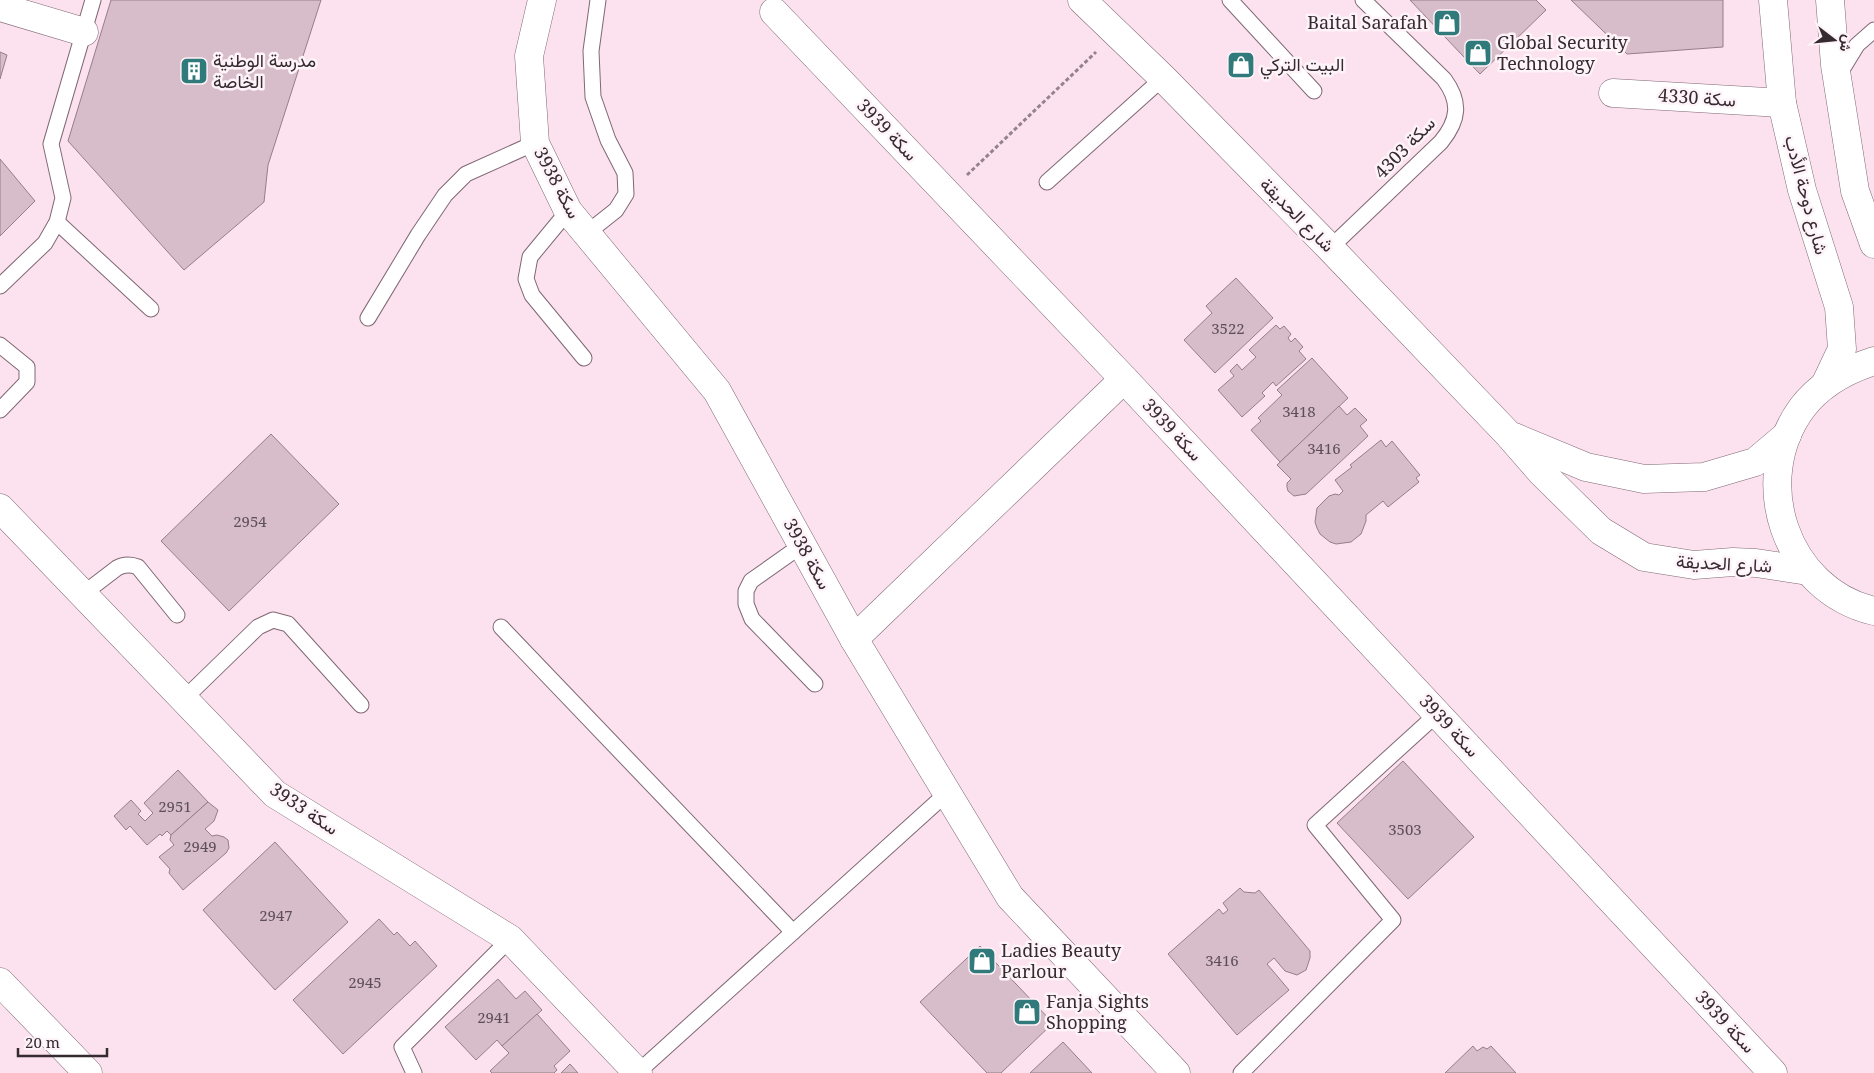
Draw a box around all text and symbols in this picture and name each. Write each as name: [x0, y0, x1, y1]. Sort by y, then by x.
shop icon: Baital Sarafah: [1432, 8, 1462, 38]
place label: Baital Sarafah: [1307, 10, 1428, 34]
north arrow: [1809, 15, 1859, 65]
place label: Global Security Technology: [1497, 30, 1629, 75]
text: ش: [1835, 33, 1858, 55]
shop icon: Global Security Technology: [1463, 38, 1493, 68]
place label: مدرسة الوطنية الخاصة: [213, 48, 316, 93]
shop icon: البيت التركي: [1226, 50, 1256, 80]
place label: البيت التركي: [1260, 52, 1344, 80]
building icon: مدرسة الوطنية الخاصة: [179, 56, 209, 86]
street label: سكة 4330: [1657, 82, 1737, 112]
street label: سكة 3939: [852, 93, 923, 166]
street label: سكة 4303: [1369, 111, 1440, 184]
street label: شارع دوحة الأدب: [1779, 133, 1834, 257]
street label: سكة 3938: [529, 143, 587, 222]
street label: شارع الحديقة: [1255, 172, 1340, 257]
house number: 3522: [1211, 318, 1245, 338]
street label: سكة 3939: [1137, 393, 1208, 466]
house number: 3418: [1282, 401, 1316, 421]
house number: 3416: [1307, 438, 1341, 458]
house number: 2954: [233, 511, 267, 531]
street label: سكة 3938: [779, 514, 837, 593]
street label: شارع الحديقة: [1675, 549, 1773, 578]
street label: سكة 3939: [1414, 689, 1485, 762]
street label: سكة 3933: [266, 777, 343, 840]
house number: 2951: [158, 796, 192, 816]
house number: 3503: [1388, 819, 1422, 839]
house number: 2949: [183, 836, 217, 856]
house number: 2947: [259, 905, 293, 925]
place label: Ladies Beauty Parlour: [1001, 938, 1122, 983]
shop icon: Ladies Beauty Parlour: [967, 946, 997, 976]
house number: 3416: [1205, 950, 1239, 970]
house number: 2945: [348, 972, 382, 992]
street label: سكة 3939: [1690, 985, 1761, 1058]
place label: Fanja Sights Shopping: [1046, 989, 1149, 1034]
shop icon: Fanja Sights Shopping: [1012, 997, 1042, 1027]
house number: 2941: [477, 1007, 511, 1027]
scale bar: [18, 1026, 106, 1058]
text: 20 m: [25, 1032, 60, 1052]

